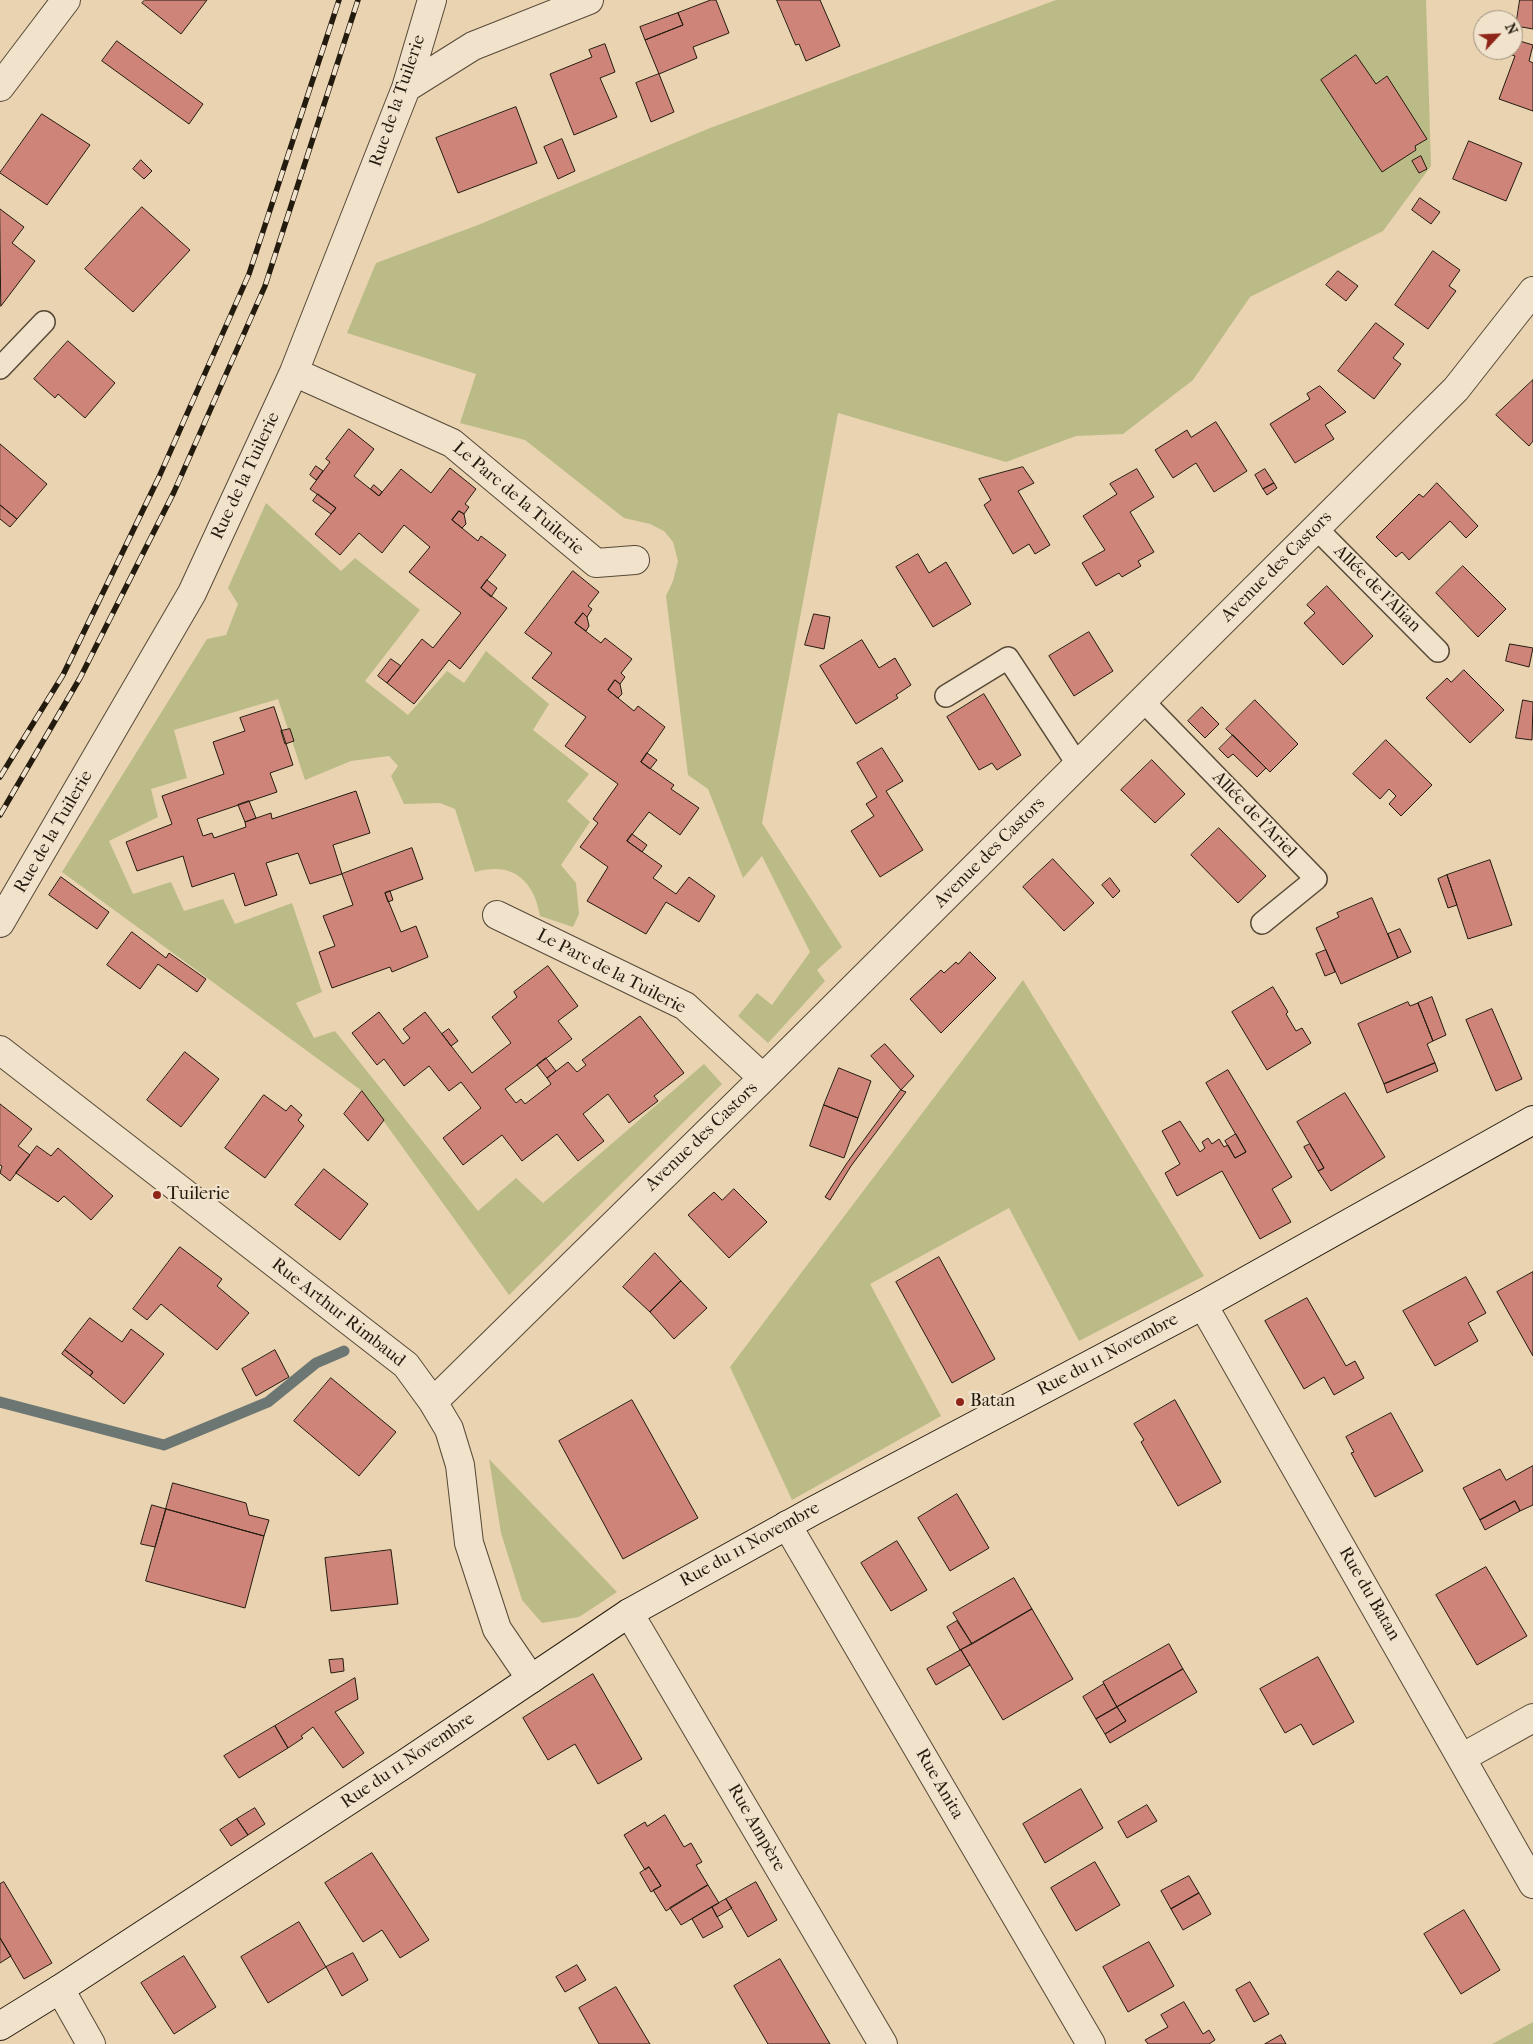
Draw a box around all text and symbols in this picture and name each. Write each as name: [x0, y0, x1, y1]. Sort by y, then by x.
north arrow: [1473, 10, 1523, 60]
text: N: [1501, 20, 1521, 37]
street label: Rue de la Tuilerie: [365, 32, 431, 170]
street label: Rue de la Tuilerie: [207, 409, 285, 543]
street label: Le Parc de la Tuilerie: [448, 438, 588, 560]
street label: Avenue des Castors: [1217, 507, 1337, 627]
street label: Allée de l'Alian: [1329, 541, 1425, 637]
street label: Rue de la Tuilerie: [10, 767, 98, 897]
street label: Allée de l'Ariel: [1207, 767, 1301, 863]
street label: Avenue des Castors: [930, 793, 1050, 913]
street label: Le Parc de la Tuilerie: [533, 925, 689, 1019]
street label: Avenue des Castors: [641, 1078, 763, 1196]
place label: Tuilerie: [167, 1184, 230, 1206]
marker: Tuilerie: [151, 1189, 163, 1201]
street label: Rue Arthur Rimbaud: [267, 1254, 409, 1372]
street label: Rue du 11 Novembre: [1034, 1309, 1182, 1401]
place label: Batan: [970, 1391, 1015, 1413]
marker: Batan: [954, 1396, 966, 1408]
street label: Rue du 11 Novembre: [676, 1498, 824, 1592]
street label: Rue du Batan: [1333, 1543, 1405, 1645]
street label: Rue du 11 Novembre: [337, 1708, 479, 1814]
street label: Rue Anita: [910, 1745, 968, 1823]
street label: Rue Ampère: [722, 1780, 790, 1876]

